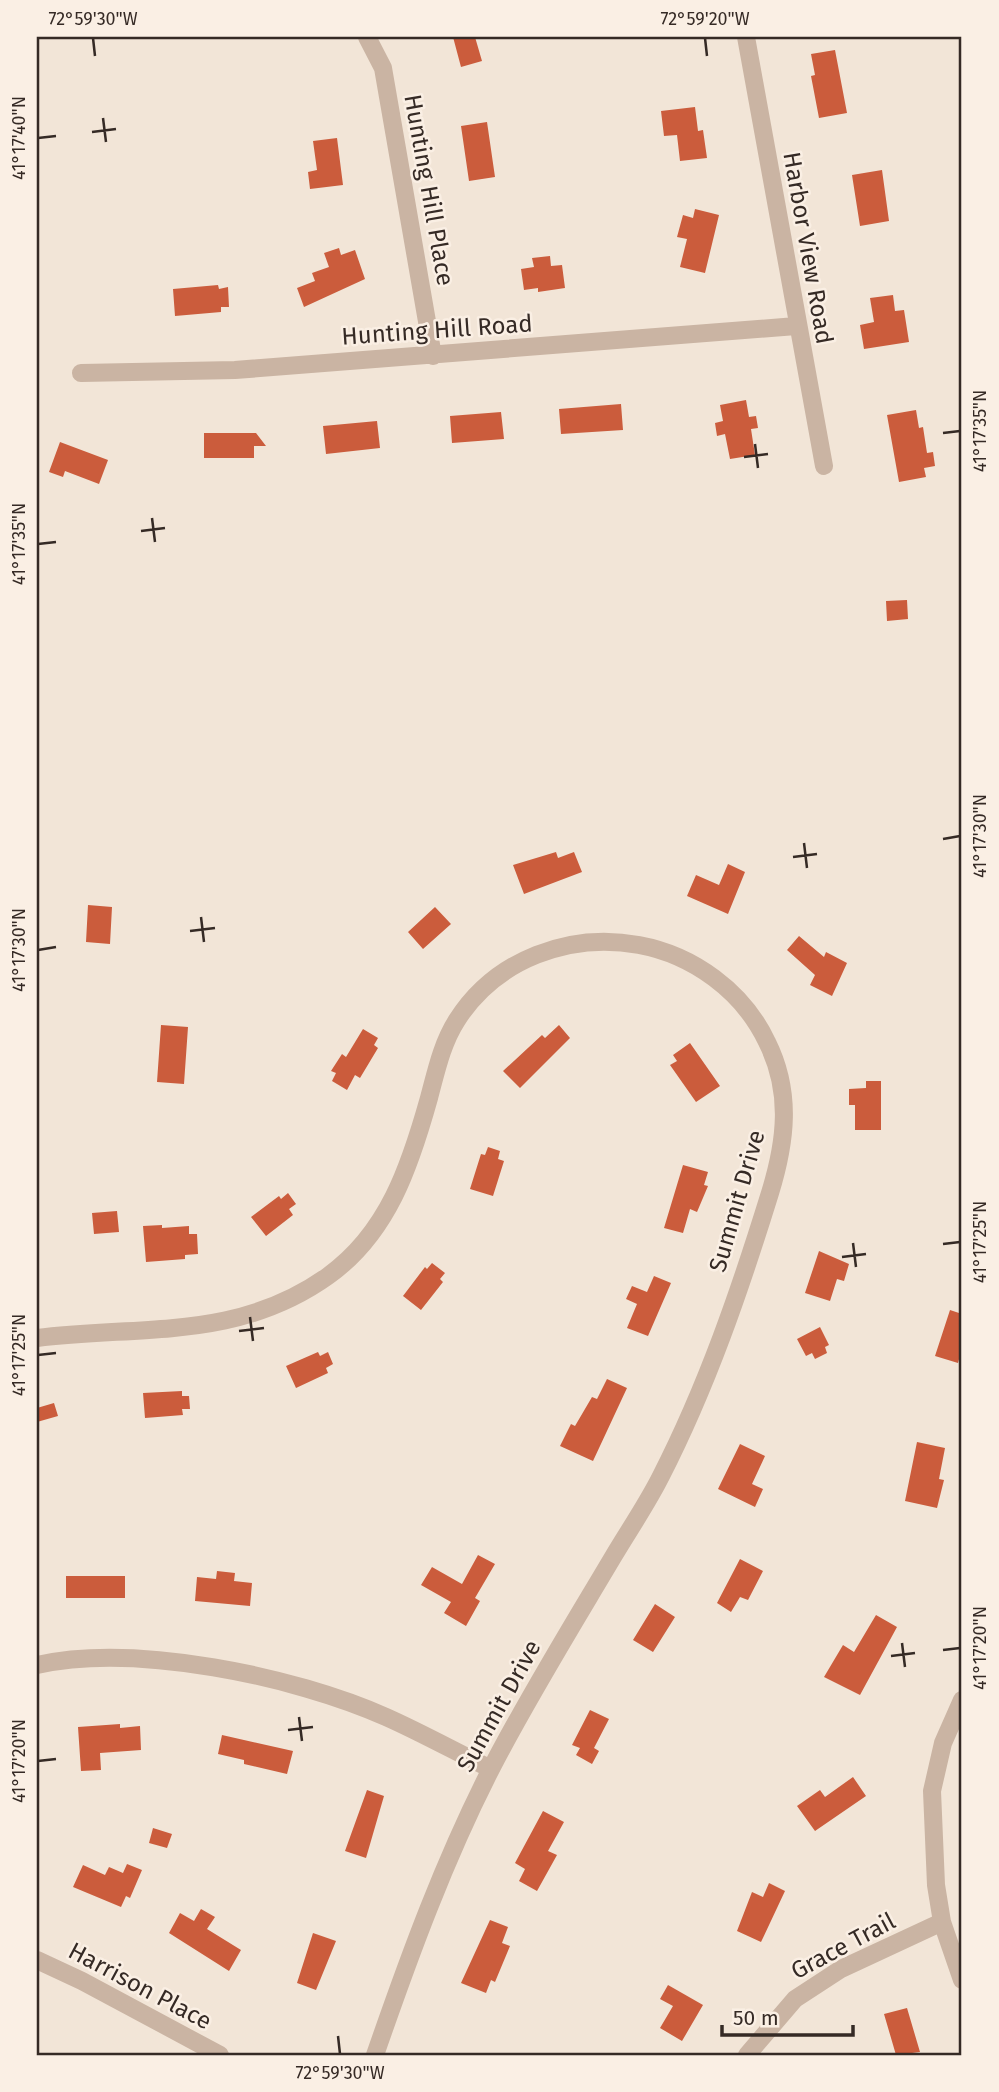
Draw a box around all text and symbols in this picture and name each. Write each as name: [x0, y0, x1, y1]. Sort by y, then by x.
text: 72°59'30"W: [48, 8, 138, 30]
text: 72°59'20"W: [660, 8, 750, 30]
street label: Hunting Hill Place: [398, 92, 460, 288]
text: 41°17'40"N: [8, 96, 30, 180]
street label: Harbor View Road: [777, 150, 839, 346]
street label: Hunting Hill Road: [340, 309, 534, 351]
text: 41°17'35"N: [969, 390, 991, 472]
text: 41°17'35"N: [8, 503, 30, 585]
text: 41°17'30"N: [969, 794, 991, 878]
text: 41°17'30"N: [8, 908, 30, 992]
street label: Summit Drive: [703, 1127, 771, 1275]
text: 41°17'25"N: [969, 1201, 991, 1283]
text: 41°17'25"N: [8, 1314, 30, 1396]
text: 41°17'20"N: [969, 1606, 991, 1690]
street label: Summit Drive: [451, 1635, 547, 1777]
text: 41°17'20"N: [8, 1719, 30, 1803]
street label: Grace Trail: [786, 1907, 900, 1985]
street label: Harrison Place: [64, 1937, 216, 2035]
scale bar: [722, 1994, 854, 2038]
text: 50 m: [733, 2005, 779, 2031]
text: 72°59'30"W: [295, 2062, 385, 2084]

